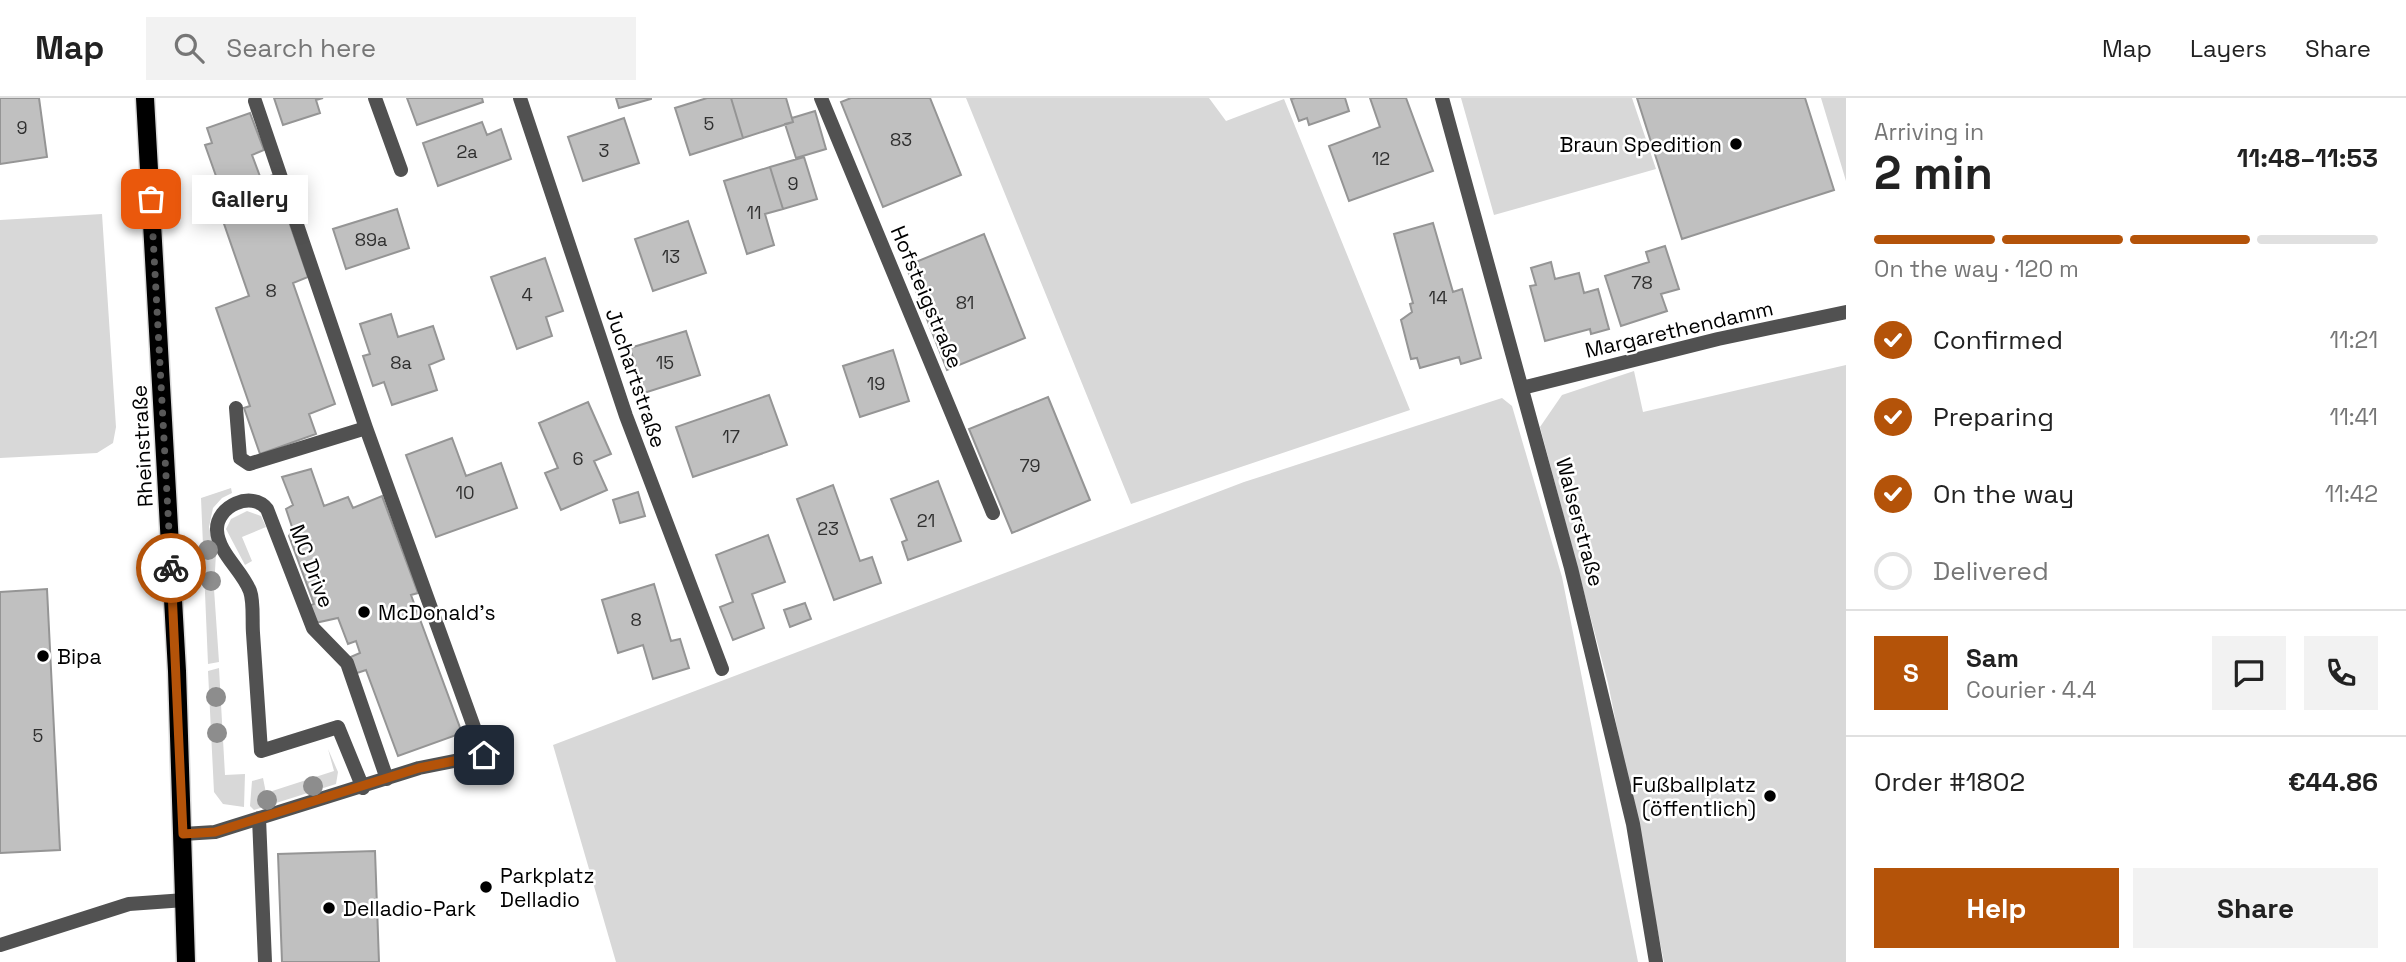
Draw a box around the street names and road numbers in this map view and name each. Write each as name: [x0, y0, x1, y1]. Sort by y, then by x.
street label: Hofsteigstraße: [885, 222, 969, 372]
street label: Margarethendamm: [1582, 294, 1776, 364]
street label: Juchartstraße: [600, 305, 672, 451]
street label: Rheinstraße: [125, 384, 159, 508]
street label: Walserstraße: [1550, 455, 1610, 589]
street label: MC Drive: [284, 520, 340, 612]

